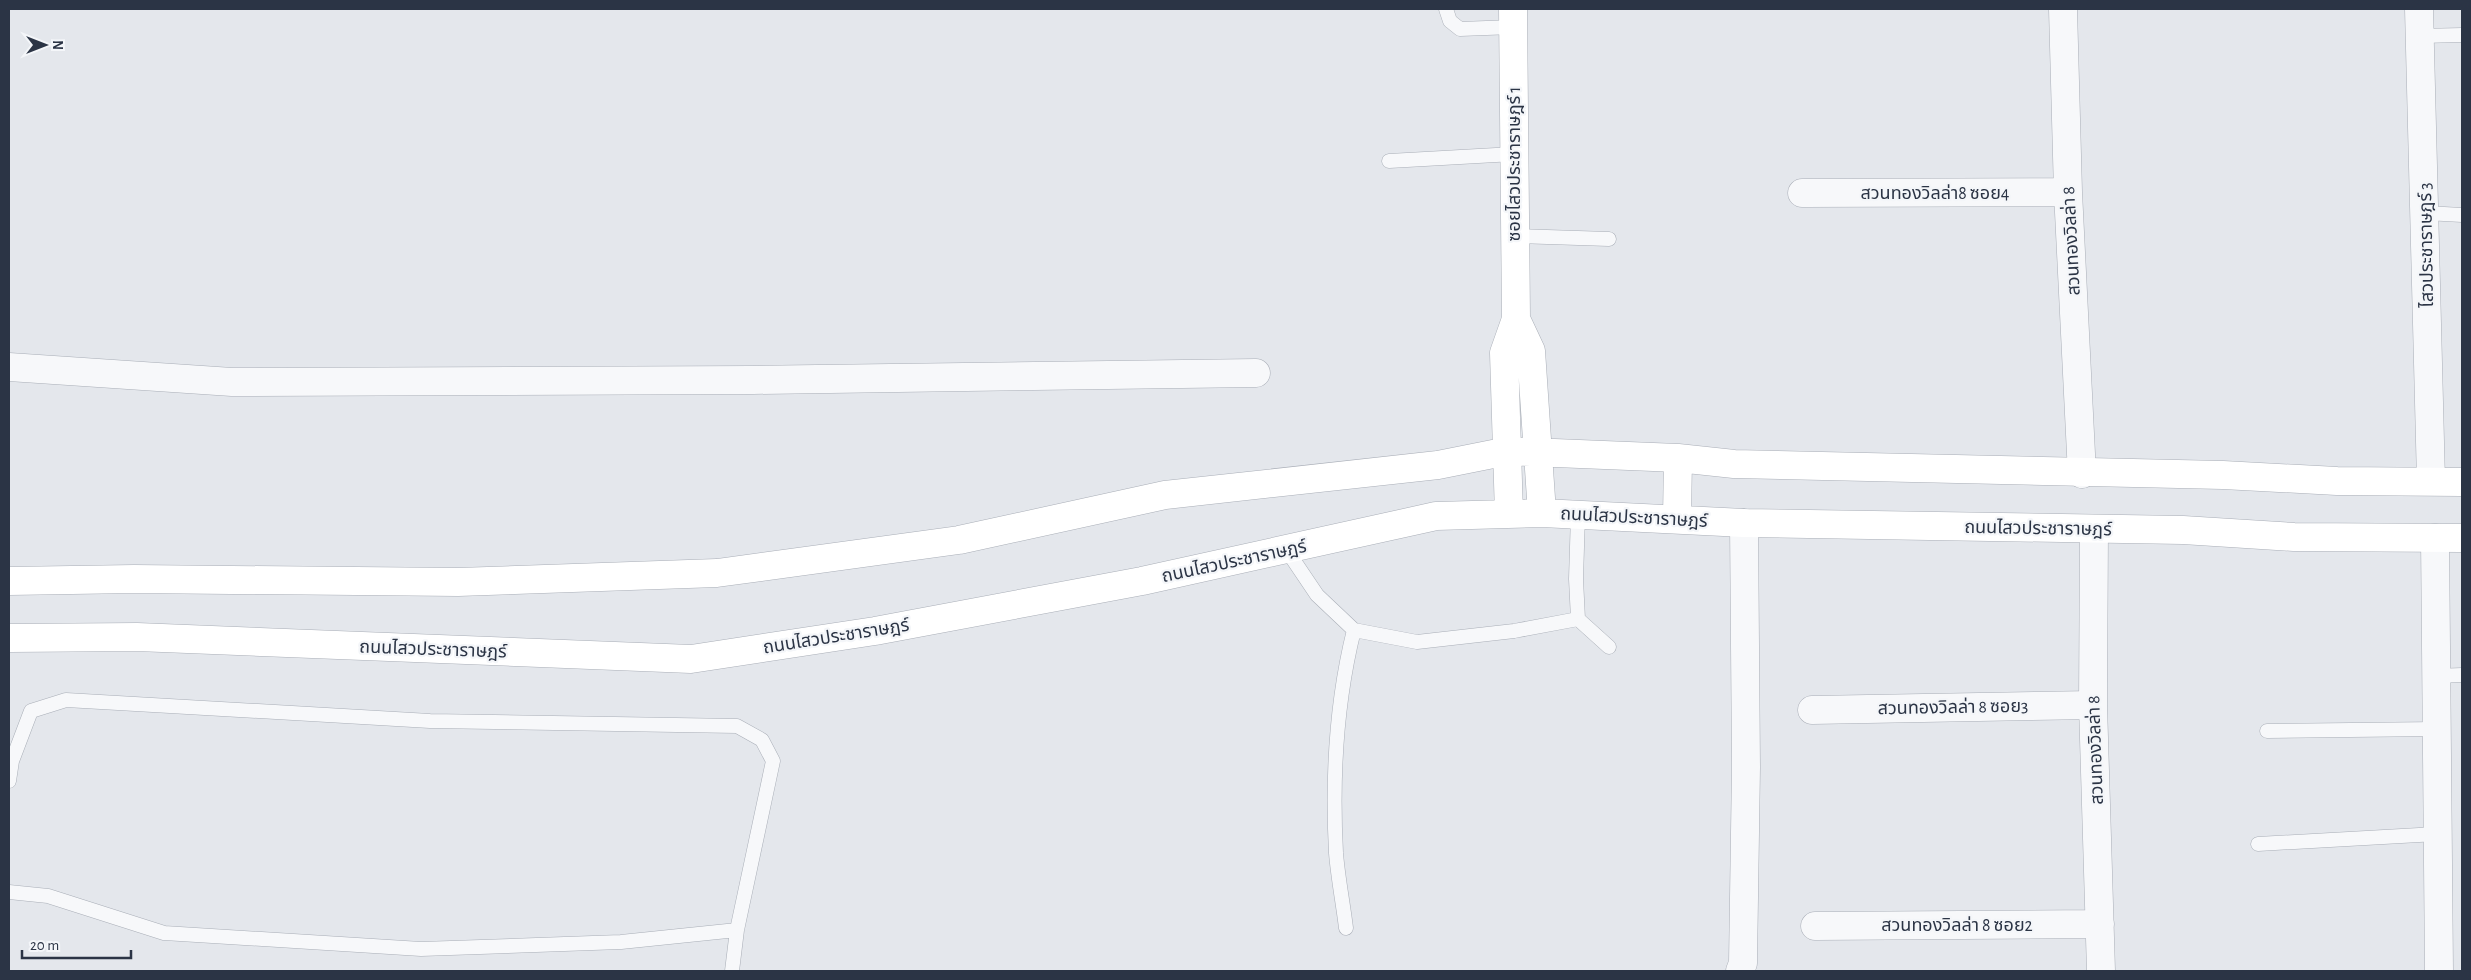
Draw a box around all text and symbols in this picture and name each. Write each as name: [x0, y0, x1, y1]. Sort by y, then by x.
north arrow: [20, 20, 70, 70]
text: N: [50, 40, 64, 50]
street label: ซอยไสวประชาราษฎร์ 1: [1505, 87, 1524, 241]
street label: ไสวประชาราษฎร์ 3: [2416, 182, 2437, 309]
street label: สวนทองวิลล่า8 ซอย4: [1860, 184, 2010, 203]
street label: สวนทองวิลล่า 8: [2059, 186, 2084, 296]
street label: ถนนไสวประชาราษฎร์: [1560, 504, 1709, 531]
street label: ถนนไสวประชาราษฎร์: [1964, 518, 2113, 539]
street label: ถนนไสวประชาราษฎร์: [1160, 537, 1309, 586]
street label: ถนนไสวประชาราษฎร์: [762, 615, 911, 657]
street label: ถนนไสวประชาราษฎร์: [359, 637, 508, 662]
street label: สวนทองวิลล่า 8: [2084, 695, 2107, 805]
street label: สวนทองวิลล่า 8 ซอย3: [1877, 697, 2029, 718]
street label: สวนทองวิลล่า 8 ซอย2: [1881, 916, 2033, 935]
scale bar: [22, 928, 131, 960]
text: 20 m: [30, 938, 59, 953]

